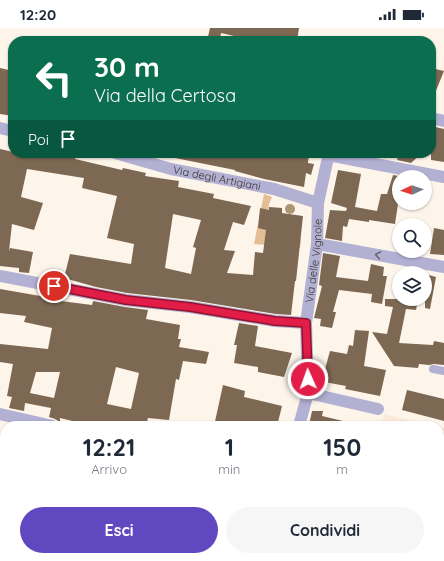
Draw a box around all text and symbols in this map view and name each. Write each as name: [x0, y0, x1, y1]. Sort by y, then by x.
text: 12:20: [20, 5, 56, 24]
text: 30 m: [94, 49, 160, 84]
icon: left: [28, 52, 80, 104]
text: Via della Certosa: [94, 84, 236, 107]
icon: arrive: [57, 128, 79, 150]
text: Poi: [28, 130, 49, 149]
street label: Via degli Artigiani: [172, 163, 262, 193]
north arrow: [392, 170, 432, 210]
map controls: [392, 170, 432, 306]
street label: Via delle Vignole: [302, 218, 325, 304]
button: search: [392, 218, 432, 258]
one-way arrow: [375, 251, 381, 260]
button: layers: [392, 266, 432, 306]
pin: [37, 269, 71, 303]
icon: arrive: [43, 275, 65, 297]
position arrow: [287, 358, 329, 400]
text: 12:21: [83, 432, 135, 462]
text: 1: [225, 432, 234, 462]
text: 150: [323, 432, 361, 462]
text: Arrivo: [91, 461, 127, 477]
text: min: [218, 461, 240, 477]
text: m: [336, 461, 348, 477]
button: Esci: [20, 507, 218, 553]
button: Condividi: [226, 507, 424, 553]

